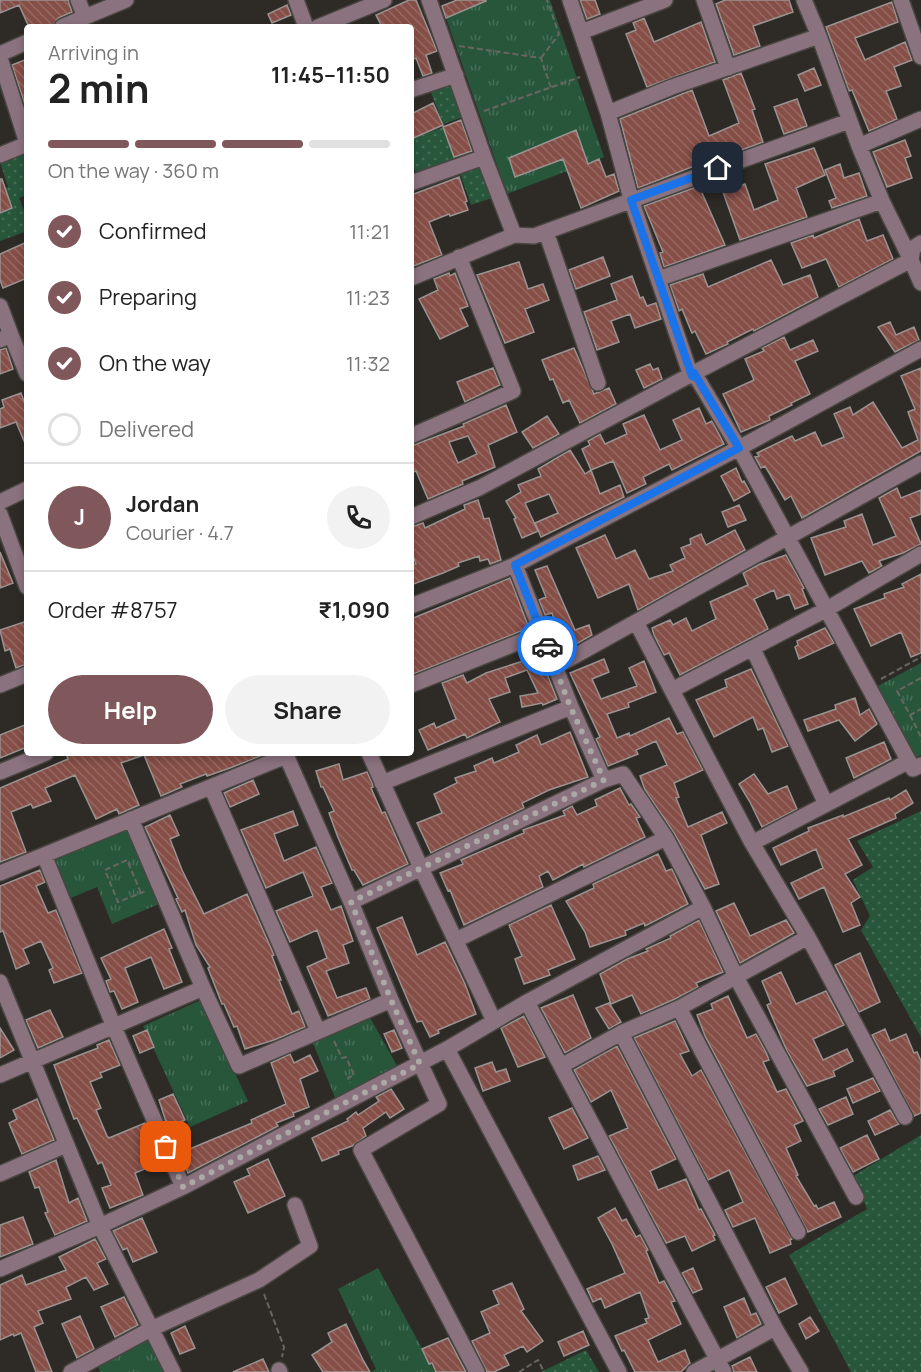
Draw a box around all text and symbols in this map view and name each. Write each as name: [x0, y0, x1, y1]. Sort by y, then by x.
text: Arriving in: [48, 39, 139, 66]
text: 11:45–11:50: [271, 60, 390, 90]
text: 2 min: [48, 61, 149, 115]
pin: [692, 142, 743, 193]
icon: home: [701, 151, 734, 184]
text: On the way · 360 m: [48, 157, 219, 184]
icon: check: [48, 215, 81, 248]
text: Confirmed: [99, 216, 207, 246]
text: 11:21: [349, 218, 390, 245]
icon: check: [48, 281, 81, 314]
text: Preparing: [99, 282, 197, 312]
text: 11:23: [346, 284, 390, 311]
icon: check: [48, 347, 81, 380]
text: On the way: [99, 348, 211, 378]
text: 11:32: [346, 350, 390, 377]
text: Delivered: [99, 414, 194, 444]
button: phone: [327, 486, 390, 549]
text: Jordan: [126, 489, 199, 519]
text: J: [74, 502, 85, 532]
text: Courier · 4.7: [126, 519, 234, 546]
text: Order #8757: [48, 595, 178, 625]
text: ₹1,090: [318, 595, 390, 625]
courier: [517, 616, 577, 676]
icon: car: [531, 630, 564, 663]
button: Help: [48, 675, 213, 744]
button: Share: [225, 675, 390, 744]
pin: [140, 1121, 191, 1172]
icon: bag: [149, 1130, 182, 1163]

